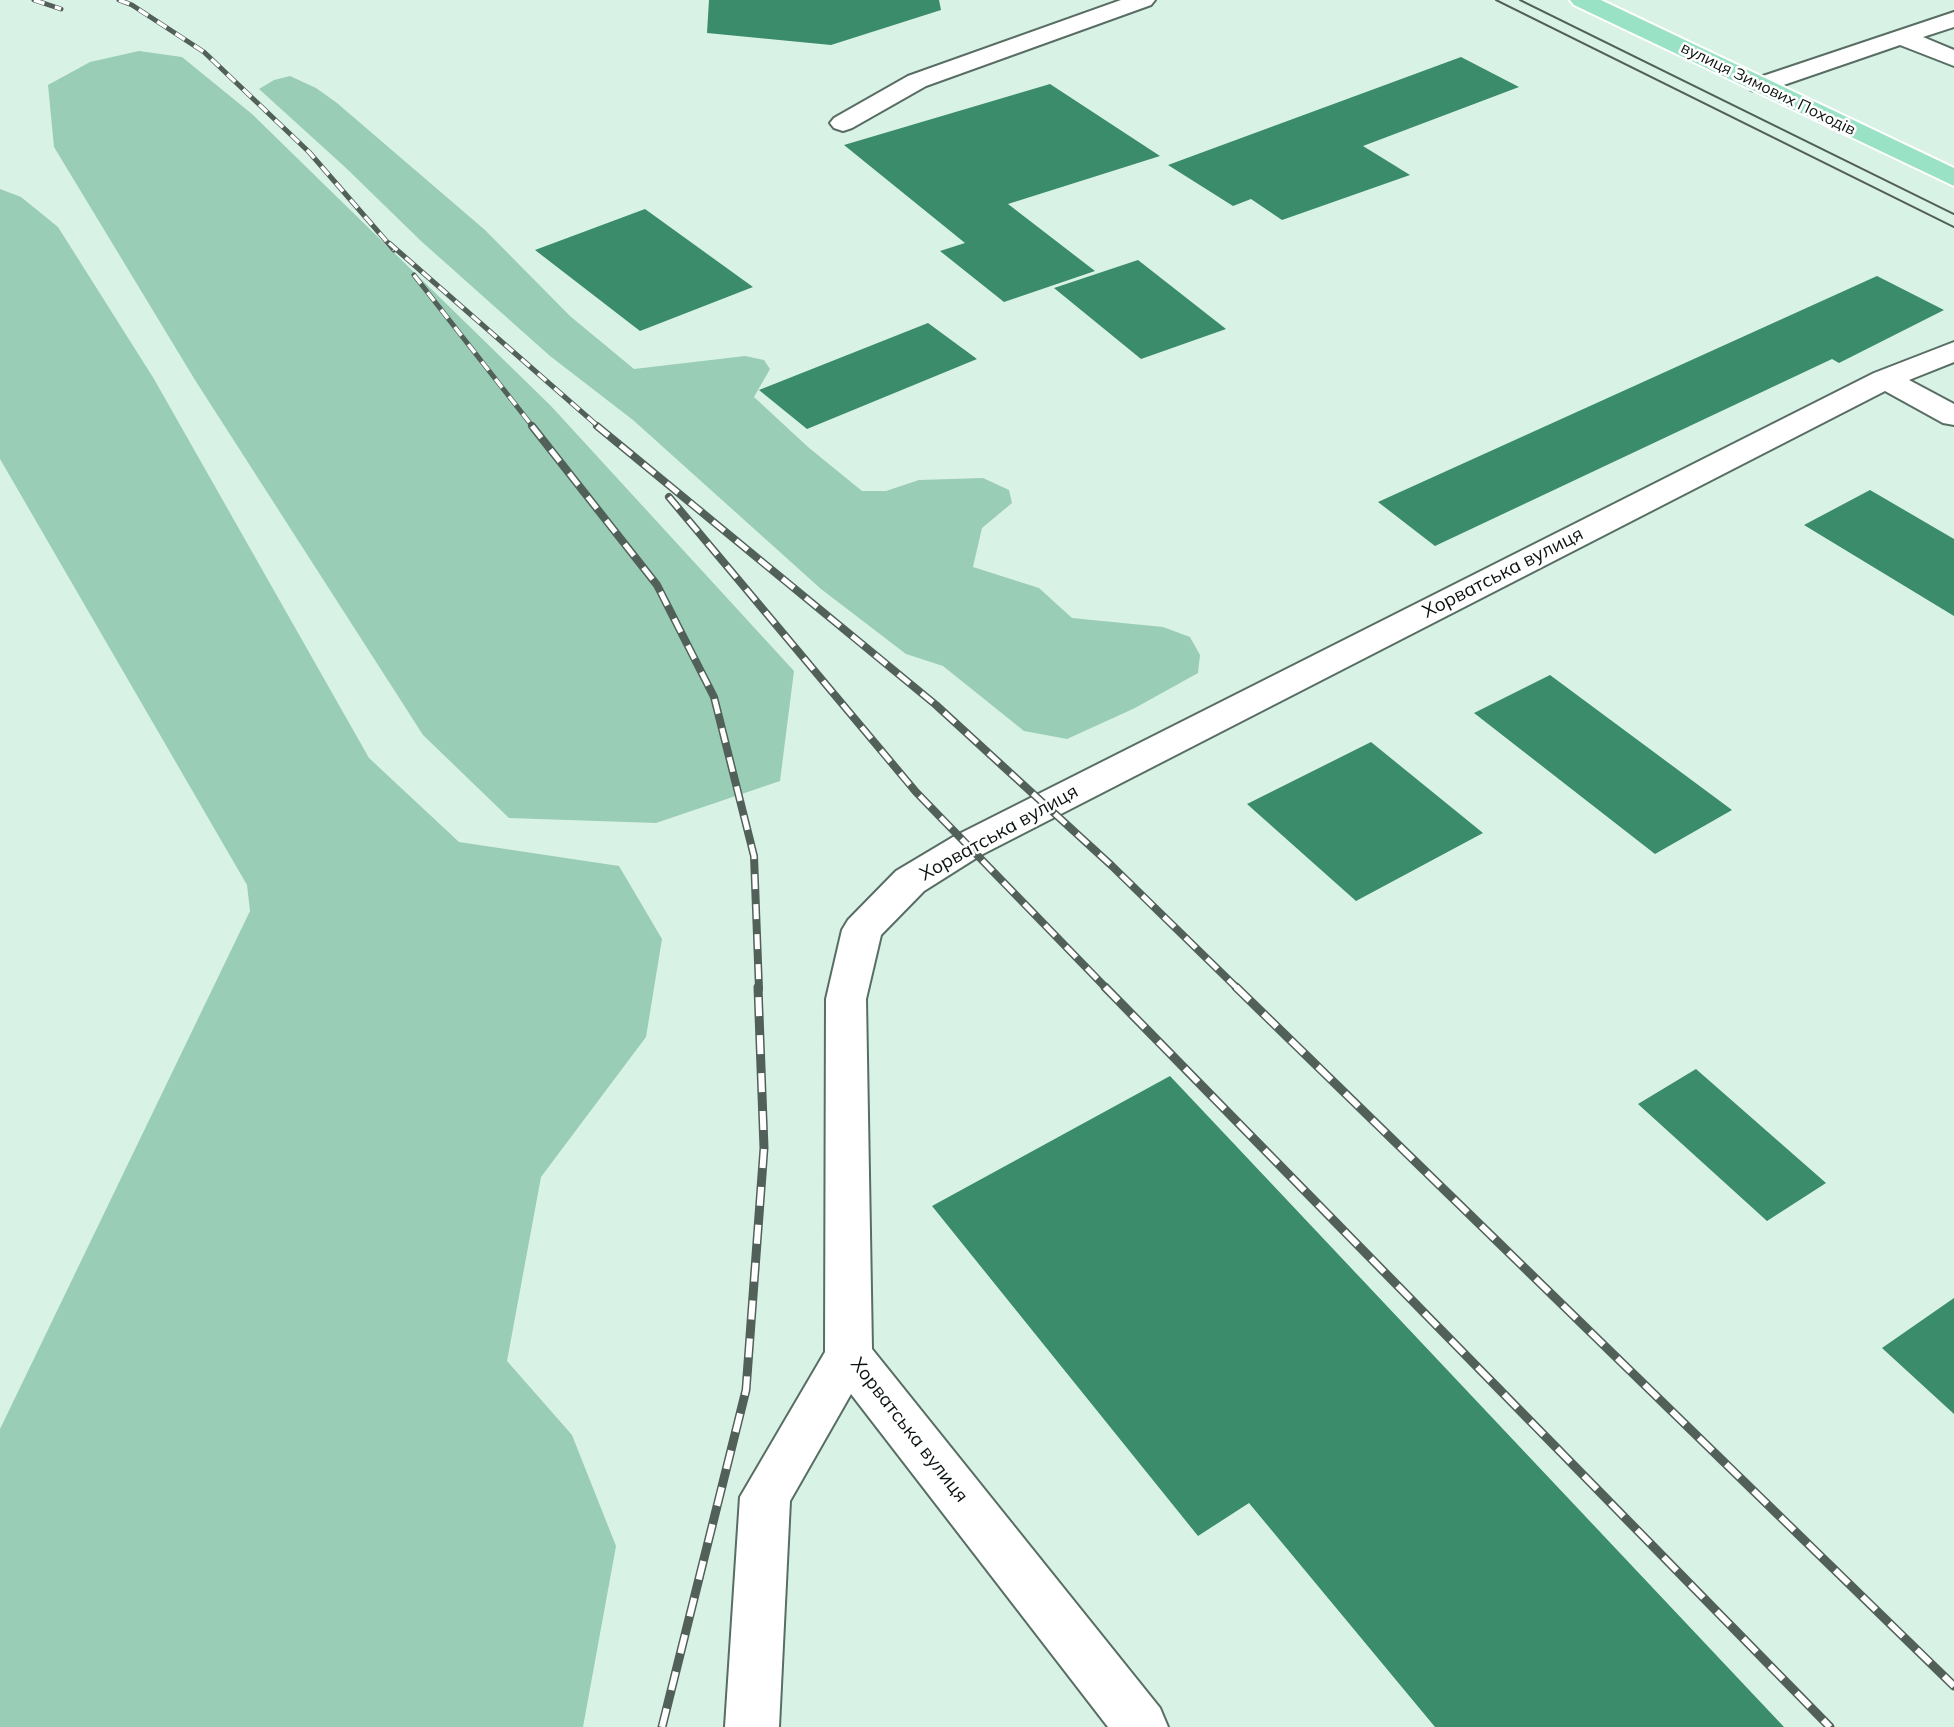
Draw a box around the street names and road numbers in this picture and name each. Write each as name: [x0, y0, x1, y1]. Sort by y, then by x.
street label: вулиця Зимових Походів: [1678, 38, 1858, 140]
street label: Хорватська вулиця: [1419, 523, 1587, 623]
street label: Хорватська вулиця: [916, 780, 1082, 886]
street label: Хорватська вулиця: [845, 1353, 973, 1507]

